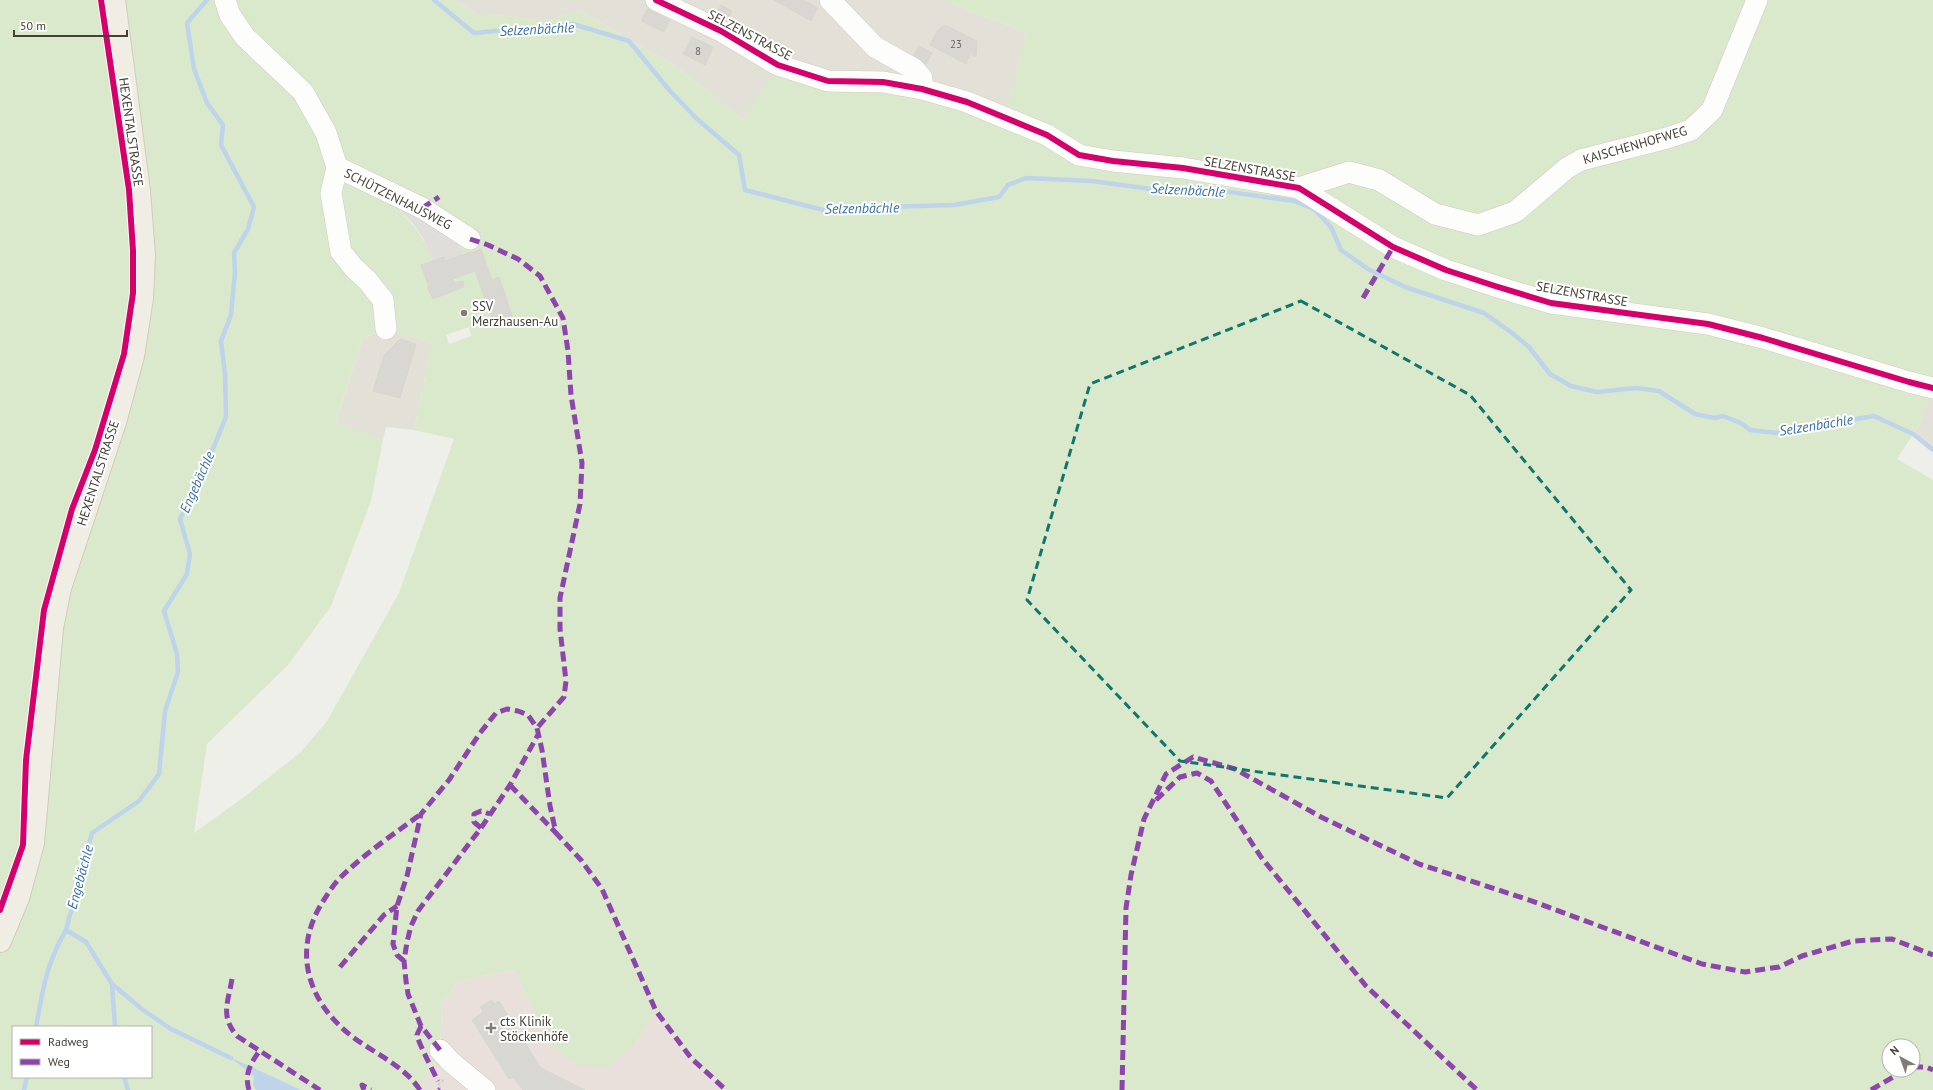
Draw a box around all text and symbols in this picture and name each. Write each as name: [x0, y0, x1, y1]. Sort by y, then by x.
street label: SELZENSTRASSE: [705, 6, 795, 64]
scale bar: [14, 12, 127, 38]
text: 50 m: [20, 18, 46, 33]
water label: Selzenbächle: [499, 18, 575, 40]
house number: 23: [950, 37, 962, 51]
house number: 8: [695, 44, 701, 58]
street label: HEXENTALSTRASSE: [115, 76, 147, 188]
street label: KAISCHENHOFWEG: [1581, 122, 1689, 168]
street label: SELZENSTRASSE: [1203, 153, 1297, 185]
street label: SCHÜTZENHAUSWEG: [341, 164, 455, 234]
water label: Selzenbächle: [1150, 179, 1226, 201]
water label: Selzenbächle: [825, 198, 900, 218]
street label: SELZENSTRASSE: [1535, 278, 1629, 310]
place label: SSV Merzhausen-Au: [472, 298, 558, 330]
marker: SSV Merzhausen-Au: [459, 308, 469, 318]
water label: Selzenbächle: [1778, 410, 1855, 440]
street label: HEXENTALSTRASSE: [73, 418, 123, 528]
water label: Engebächle: [175, 448, 219, 516]
water label: Engebächle: [63, 842, 97, 911]
place label: cts Klinik Stöckenhöfe: [500, 1013, 568, 1045]
marker: cts Klinik Stöckenhöfe: [485, 1022, 497, 1034]
legend: [12, 1026, 152, 1078]
text: Radweg: [48, 1034, 89, 1049]
north arrow: [1881, 1038, 1921, 1078]
text: N: [1887, 1043, 1902, 1058]
text: Weg: [48, 1054, 70, 1069]

